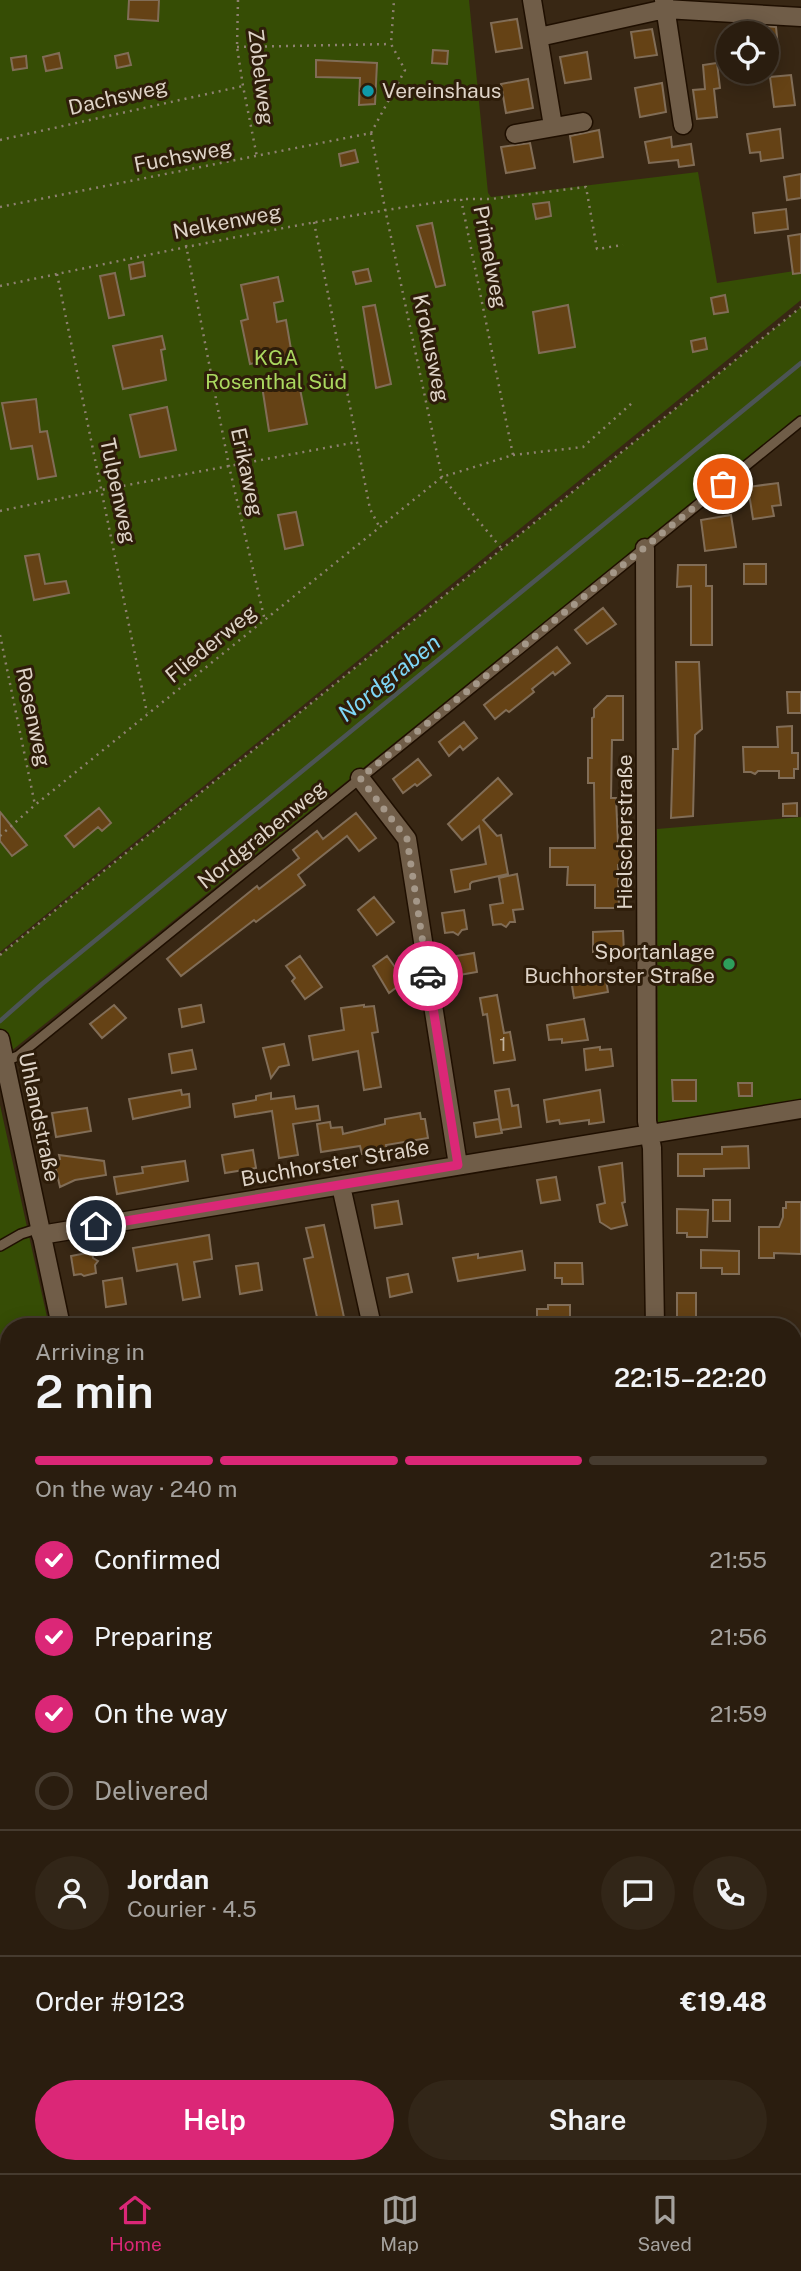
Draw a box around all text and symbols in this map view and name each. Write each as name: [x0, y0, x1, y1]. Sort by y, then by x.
map controls: [716, 21, 779, 84]
button: locate: [716, 21, 779, 84]
street label: Zobelweg: [243, 28, 280, 126]
street label: Dachsweg: [66, 73, 170, 120]
place label: Vereinshaus: [382, 78, 501, 103]
marker: Vereinshaus: [360, 83, 376, 99]
street label: Fuchsweg: [132, 134, 234, 177]
street label: Nelkenweg: [171, 199, 283, 244]
street label: Primelweg: [468, 203, 513, 310]
street label: Krokusweg: [408, 292, 455, 404]
park label: KGA Rosenthal Süd: [205, 345, 347, 394]
street label: Erikaweg: [226, 425, 269, 519]
street label: Tulpenweg: [95, 436, 142, 546]
pin: [693, 454, 753, 514]
icon: bag: [704, 465, 742, 503]
street label: Fliederweg: [160, 599, 261, 688]
water label: Nordgraben: [332, 628, 445, 727]
street label: Rosenweg: [11, 665, 56, 769]
street label: Hielscherstraße: [612, 754, 637, 910]
street label: Nordgrabenweg: [192, 775, 331, 894]
place label: Sportanlage Buchhorster Straße: [524, 939, 715, 988]
courier: [393, 941, 463, 1011]
marker: Sportanlage Buchhorster Straße: [721, 956, 737, 972]
icon: car: [409, 957, 447, 995]
house number: 1: [499, 1034, 507, 1055]
street label: Uhlandstraße: [14, 1050, 65, 1184]
street label: Buchhorster Straße: [239, 1134, 431, 1191]
pin: [66, 1196, 126, 1256]
icon: home: [77, 1207, 115, 1245]
text: Arriving in: [35, 1338, 145, 1365]
text: 22:15–22:20: [614, 1362, 767, 1393]
text: 2 min: [35, 1364, 154, 1418]
text: On the way · 240 m: [35, 1475, 237, 1502]
icon: check: [35, 1541, 73, 1579]
text: Confirmed: [94, 1544, 221, 1575]
text: 21:55: [709, 1546, 767, 1573]
icon: check: [35, 1618, 73, 1656]
text: Preparing: [94, 1621, 213, 1652]
text: 21:56: [710, 1623, 767, 1650]
icon: check: [35, 1695, 73, 1733]
text: On the way: [94, 1698, 228, 1729]
text: 21:59: [710, 1700, 767, 1727]
text: Delivered: [94, 1775, 209, 1806]
button: person: [35, 1856, 109, 1930]
button: chat: [601, 1856, 675, 1930]
button: phone: [693, 1856, 767, 1930]
text: Jordan: [127, 1864, 209, 1895]
text: Courier · 4.5: [127, 1895, 257, 1922]
text: Order #9123: [35, 1986, 185, 2017]
text: €19.48: [680, 1986, 767, 2017]
button: Help: [35, 2080, 394, 2160]
button: Share: [408, 2080, 767, 2160]
tab: Home: [109, 2191, 162, 2255]
tab: Map: [380, 2191, 419, 2255]
tab: Saved: [637, 2191, 692, 2255]

